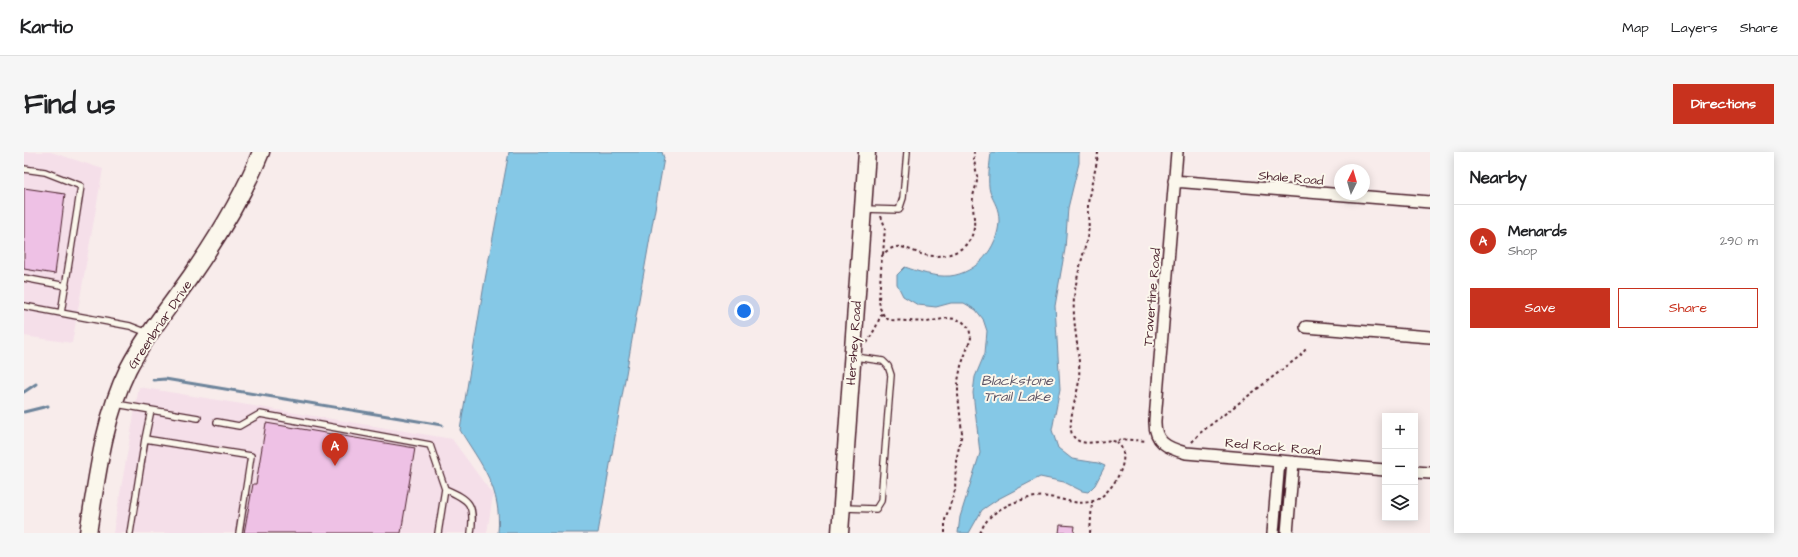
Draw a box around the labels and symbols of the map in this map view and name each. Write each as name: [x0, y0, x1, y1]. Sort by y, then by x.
north arrow: [1334, 164, 1370, 200]
street label: Shale Road: [1257, 166, 1325, 190]
street label: Travertine Road: [1139, 247, 1165, 347]
street label: Greenbriar Drive: [123, 277, 196, 373]
street label: Hershey Road: [842, 300, 867, 386]
your location: [734, 301, 754, 321]
water label: Blackstone Trail Lake: [981, 371, 1054, 407]
pin: A: [322, 433, 348, 466]
street label: Red Rock Road: [1224, 434, 1322, 460]

